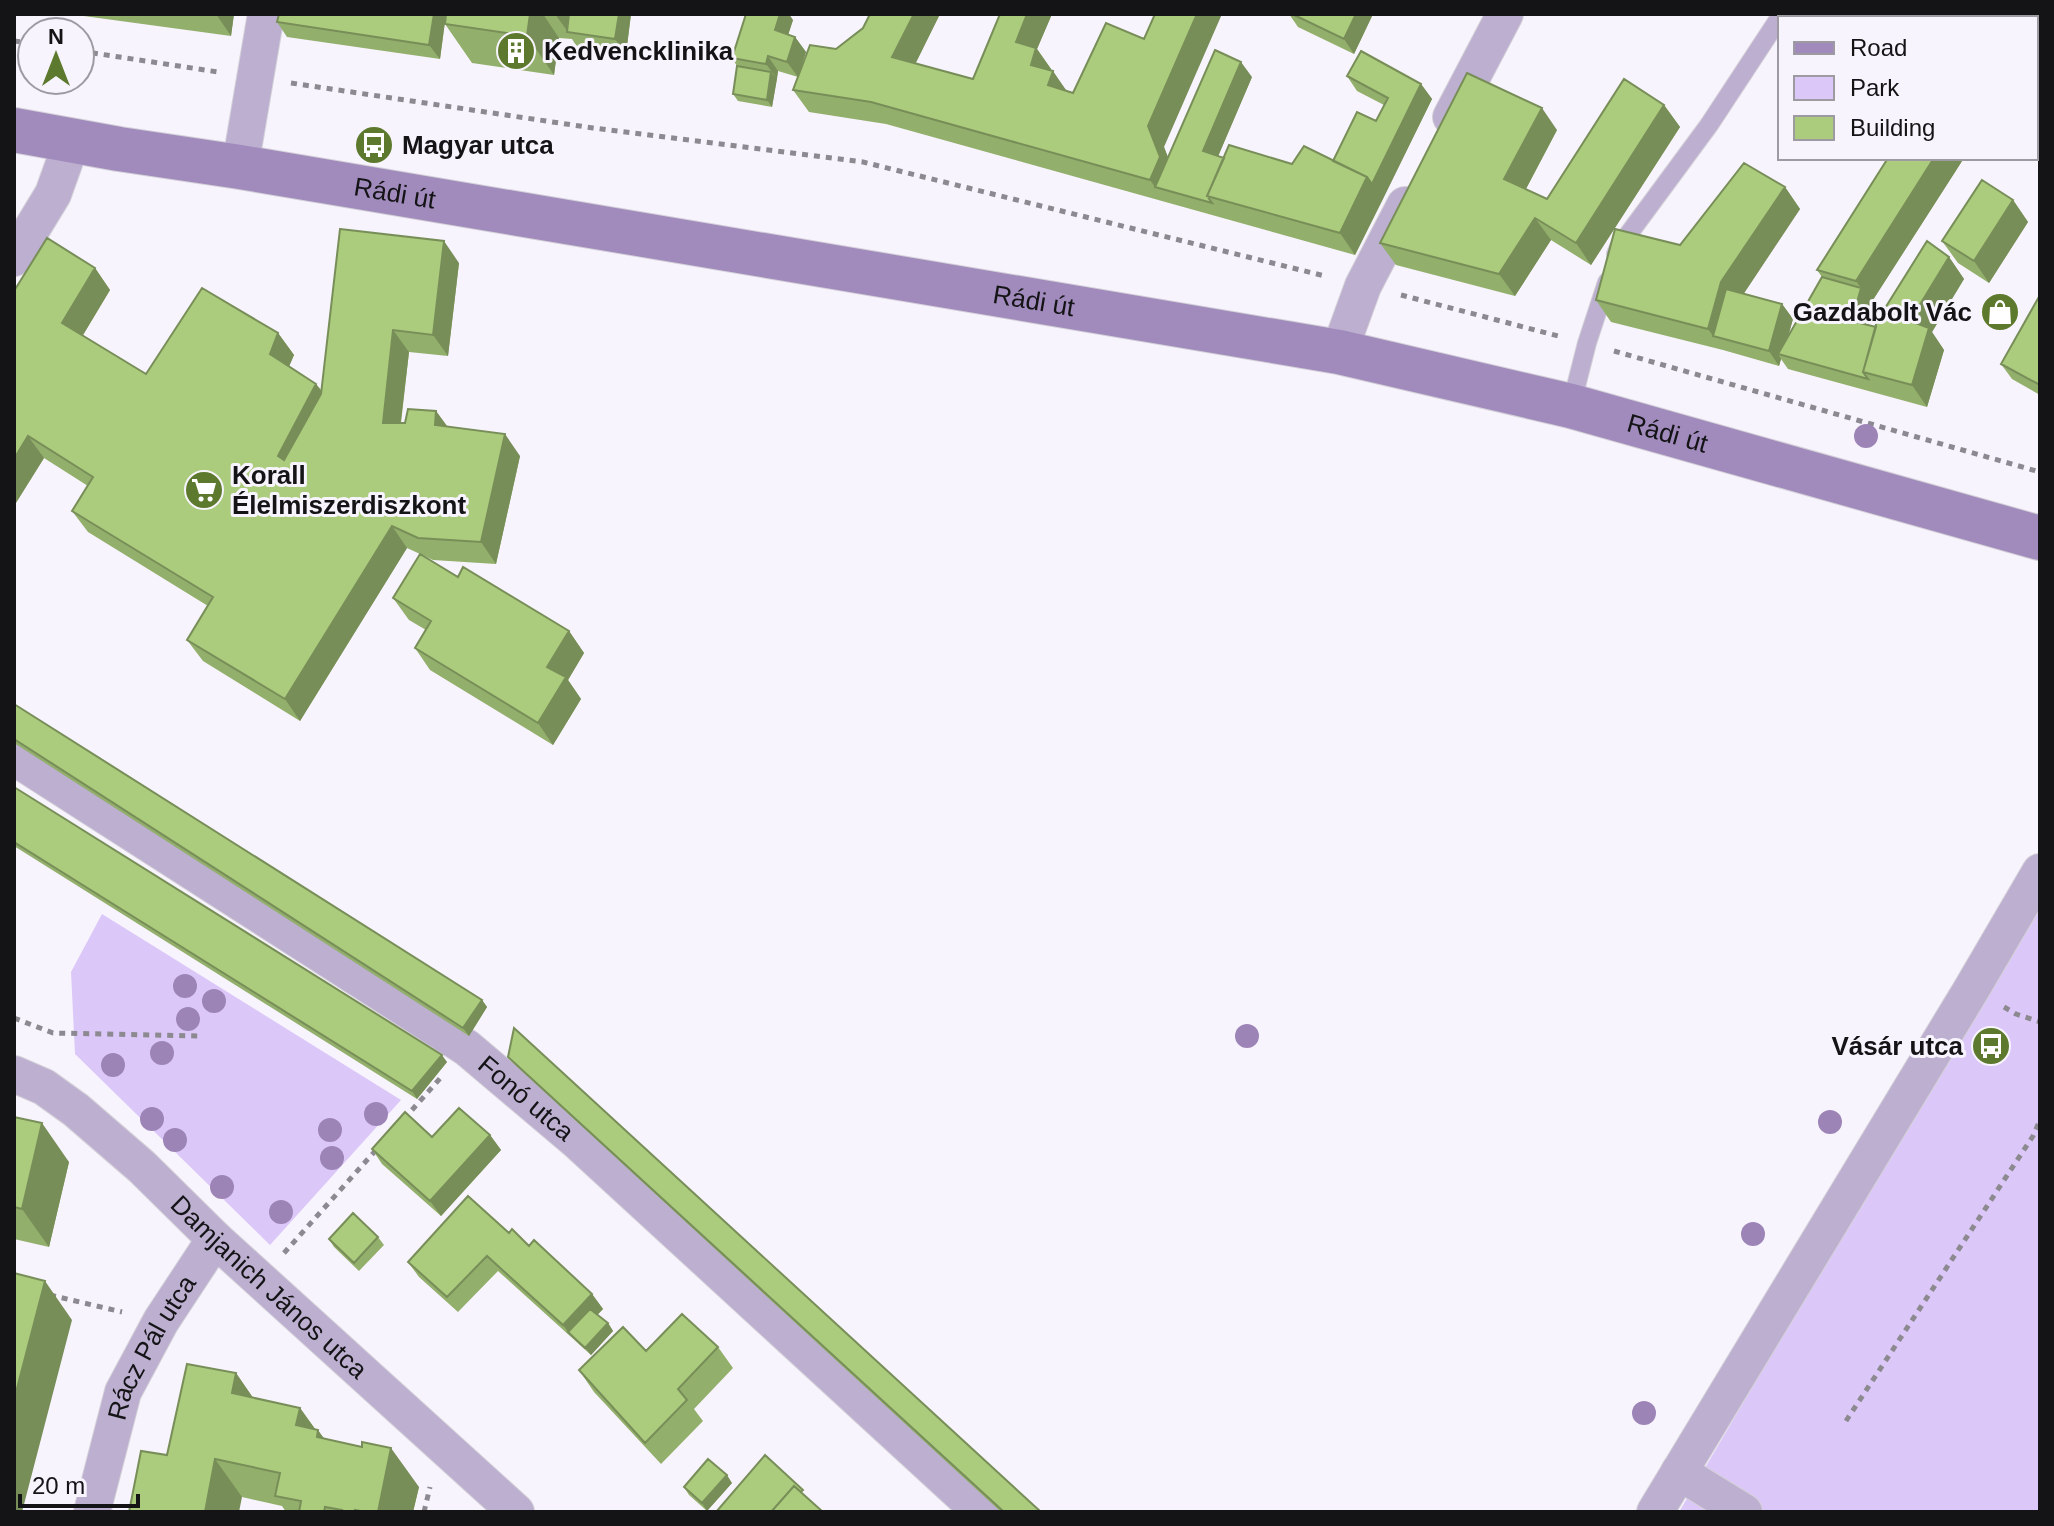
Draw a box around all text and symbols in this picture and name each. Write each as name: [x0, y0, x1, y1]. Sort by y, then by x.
north arrow: [16, 16, 96, 96]
legend: [1778, 16, 2038, 160]
text: N: [48, 24, 64, 49]
building icon: Kedvencklinika: [495, 30, 537, 72]
text: Road: [1850, 34, 1907, 61]
place label: Kedvencklinika: [544, 36, 734, 66]
text: Park: [1850, 74, 1900, 101]
text: Building: [1850, 114, 1935, 141]
bus stop icon: Magyar utca: [353, 124, 395, 166]
place label: Magyar utca: [402, 130, 554, 160]
street label: Rádi út: [352, 171, 439, 215]
street label: Rádi út: [991, 279, 1078, 322]
shop icon: Gazdabolt Vác: [1979, 291, 2021, 333]
place label: Gazdabolt Vác: [1793, 297, 1972, 327]
street label: Rádi út: [1624, 408, 1712, 459]
place label: Korall Élelmiszerdiszkont: [232, 460, 466, 520]
supermarket icon: Korall Élelmiszerdiszkont: [183, 469, 225, 511]
bus stop icon: Vásár utca: [1970, 1025, 2012, 1067]
place label: Vásár utca: [1831, 1031, 1964, 1061]
street label: Fonó utca: [472, 1049, 581, 1147]
street label: Damjanich János utca: [165, 1189, 374, 1385]
street label: Rácz Pál utca: [101, 1269, 202, 1423]
scale bar: [20, 1458, 138, 1508]
text: 20 m: [32, 1472, 85, 1499]

